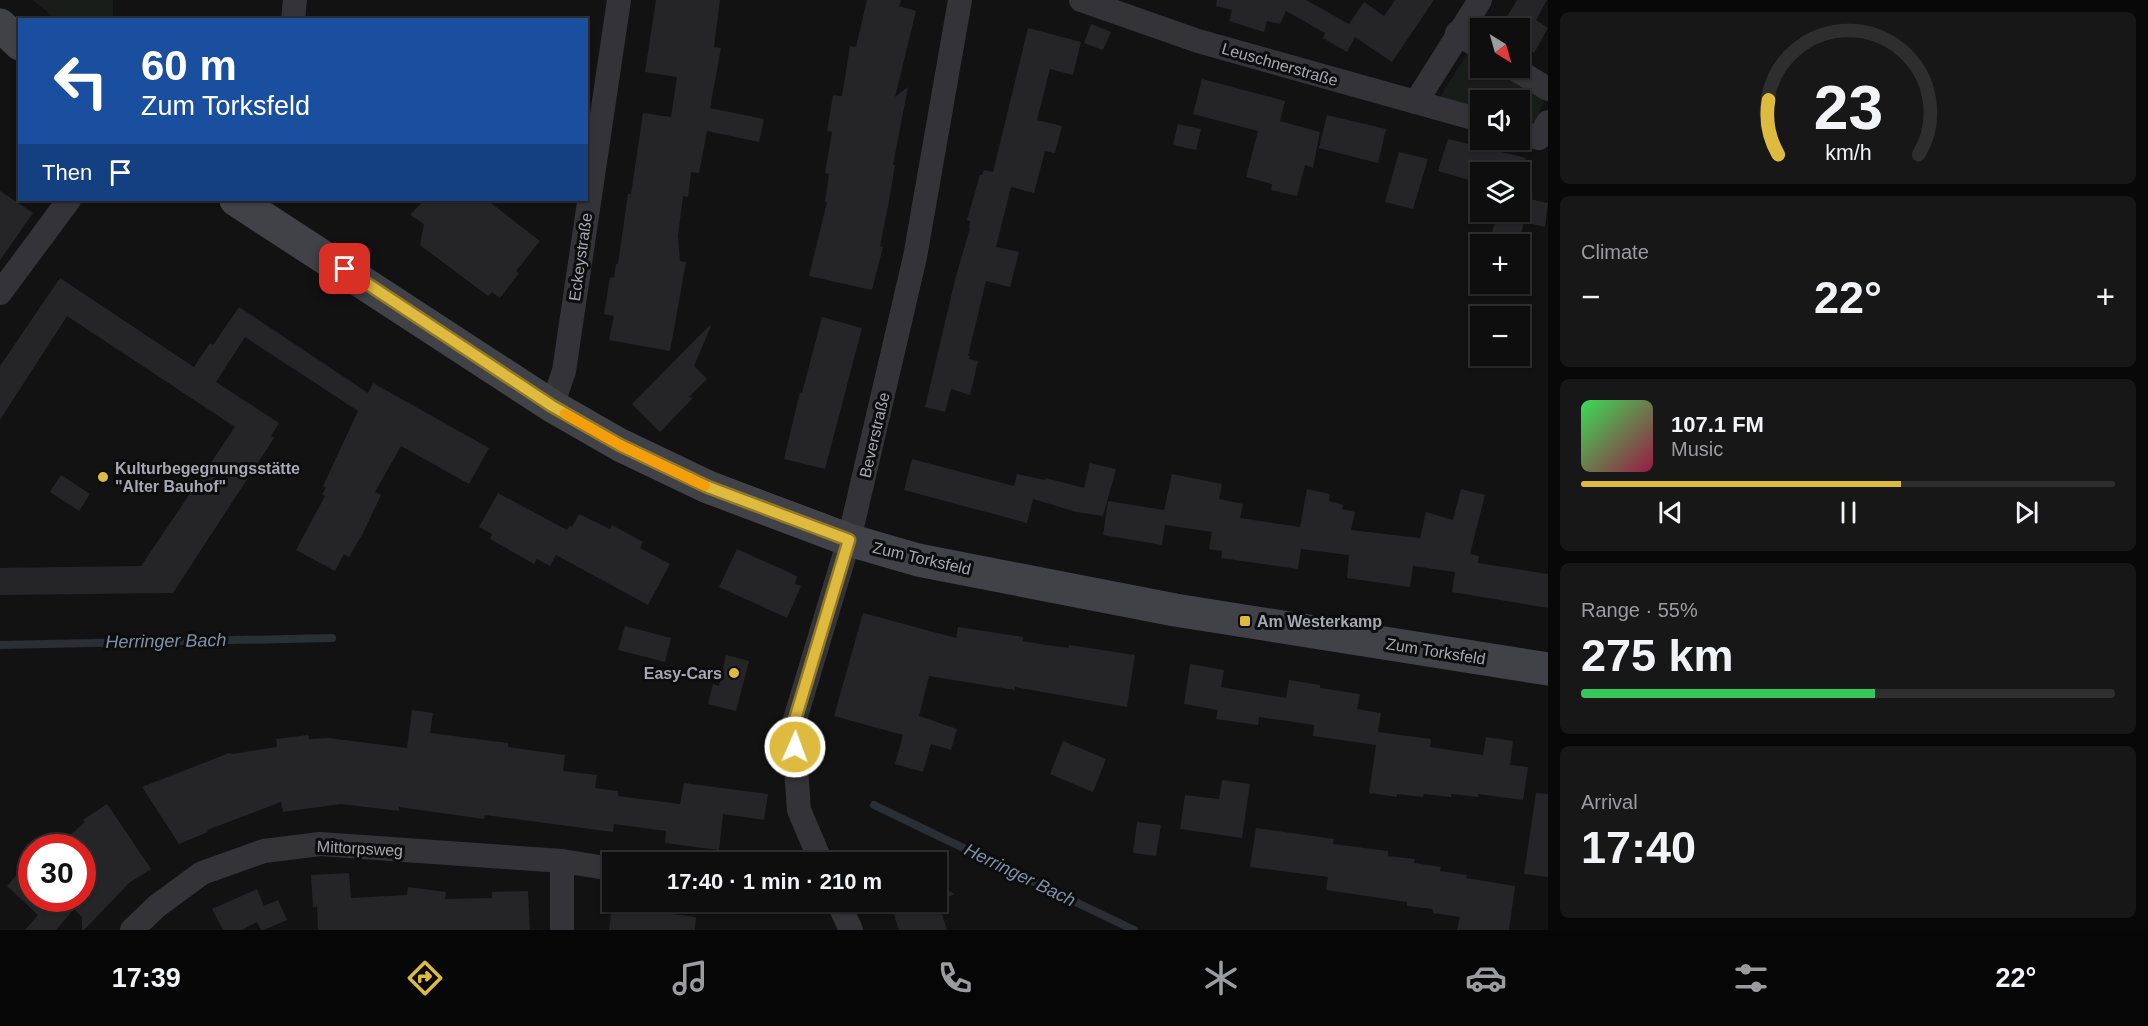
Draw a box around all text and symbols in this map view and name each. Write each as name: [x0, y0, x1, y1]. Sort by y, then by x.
north arrow: [1470, 18, 1530, 78]
map controls: [1470, 18, 1530, 366]
street label: Leuschnerstraße: [1220, 40, 1340, 89]
icon: left: [42, 42, 120, 120]
text: 60 m: [141, 42, 237, 89]
text: 23: [1813, 73, 1883, 142]
button: sound: [1470, 90, 1530, 150]
text: Zum Torksfeld: [141, 91, 310, 121]
text: km/h: [1825, 141, 1871, 165]
icon: arrive: [104, 156, 137, 189]
text: Then: [42, 160, 92, 185]
button: layers: [1470, 162, 1530, 222]
street label: Eckeystraße: [566, 212, 595, 302]
button: +: [1470, 234, 1530, 294]
text: Climate: [1581, 241, 1649, 263]
pin: [319, 243, 370, 294]
icon: arrive: [328, 252, 361, 285]
text: 22°: [1814, 272, 1882, 323]
text: −: [1581, 278, 1600, 315]
text: +: [2096, 278, 2115, 315]
button: −: [1470, 306, 1530, 366]
street label: Beverstraße: [856, 391, 893, 479]
text: 107.1 FM: [1671, 412, 1764, 437]
text: Music: [1671, 438, 1723, 460]
place label: Kulturbegegnungsstätte "Alter Bauhof": [115, 460, 300, 495]
marker: Kulturbegegnungsstätte "Alter Bauhof": [96, 470, 110, 484]
icon: previous: [1654, 496, 1687, 529]
icon: pause: [1832, 496, 1865, 529]
icon: next: [2010, 496, 2043, 529]
street label: Zum Torksfeld: [871, 539, 973, 578]
text: Range · 55%: [1581, 599, 1698, 621]
place label: Am Westerkamp: [1257, 613, 1382, 630]
marker: Am Westerkamp: [1238, 614, 1252, 628]
water label: Herringer Bach: [105, 630, 227, 652]
text: 275 km: [1581, 630, 1734, 681]
street label: Zum Torksfeld: [1385, 635, 1487, 668]
place label: Easy-Cars: [644, 665, 722, 682]
marker: Easy-Cars: [727, 666, 741, 680]
position arrow: [763, 715, 827, 779]
text: Arrival: [1581, 791, 1638, 813]
text: 17:40: [1581, 822, 1696, 873]
speed limit sign: 30: [18, 834, 96, 912]
street label: Mittorpsweg: [316, 838, 403, 859]
water label: Herringer Bach: [961, 839, 1079, 911]
text: 17:40 · 1 min · 210 m: [667, 869, 882, 894]
icon: directions: [404, 957, 446, 999]
icon: music: [669, 957, 711, 999]
icon: phone: [934, 957, 976, 999]
icon: climate: [1200, 957, 1242, 999]
icon: car: [1465, 957, 1507, 999]
icon: filters: [1730, 957, 1772, 999]
text: 17:39: [112, 963, 181, 993]
text: 22°: [1995, 963, 2036, 993]

